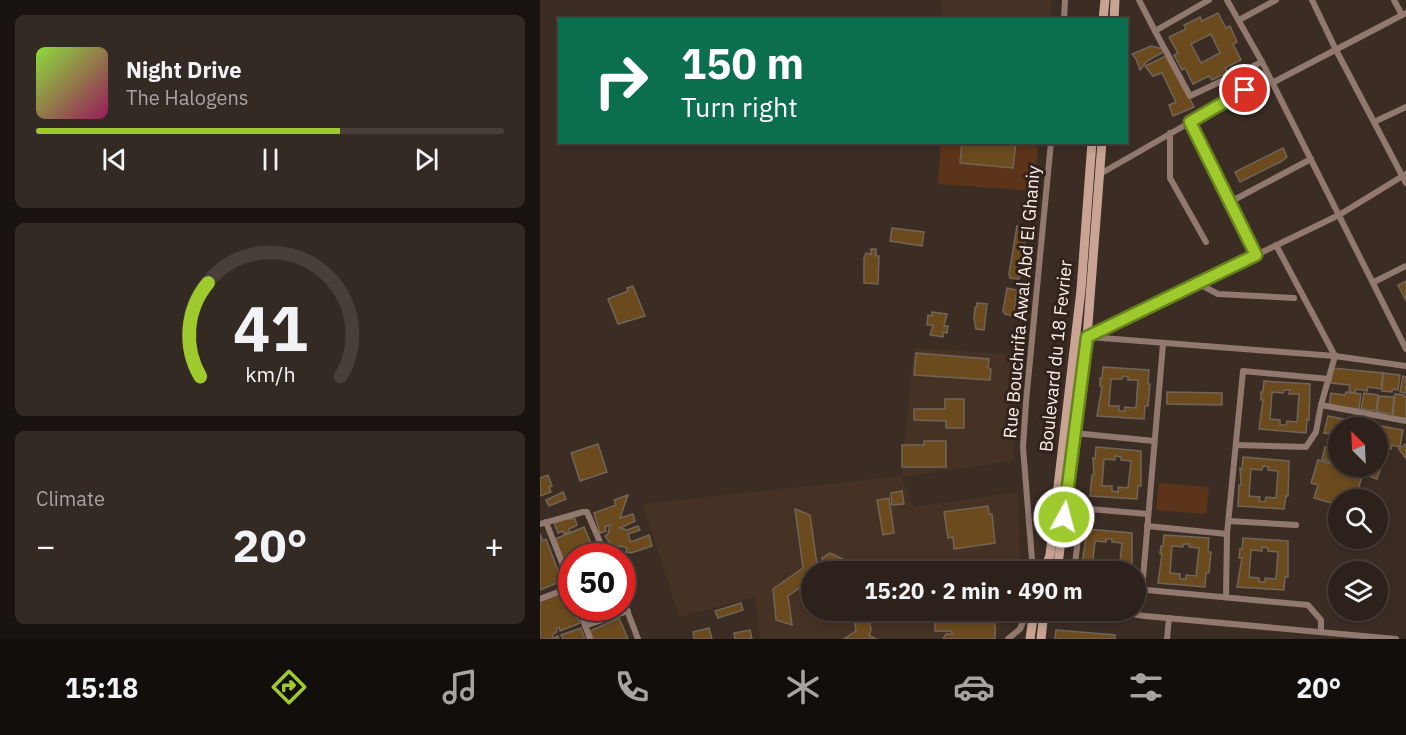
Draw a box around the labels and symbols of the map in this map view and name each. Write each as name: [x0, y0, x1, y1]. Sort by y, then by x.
pin: [1219, 64, 1270, 115]
street label: Rue Bouchrifa Awal Abd El Ghaniy: [998, 164, 1045, 440]
street label: Boulevard du 18 Fevrier: [1034, 259, 1077, 453]
north arrow: [1328, 417, 1388, 477]
position arrow: [1032, 485, 1096, 549]
speed limit sign: 50: [558, 543, 636, 621]

